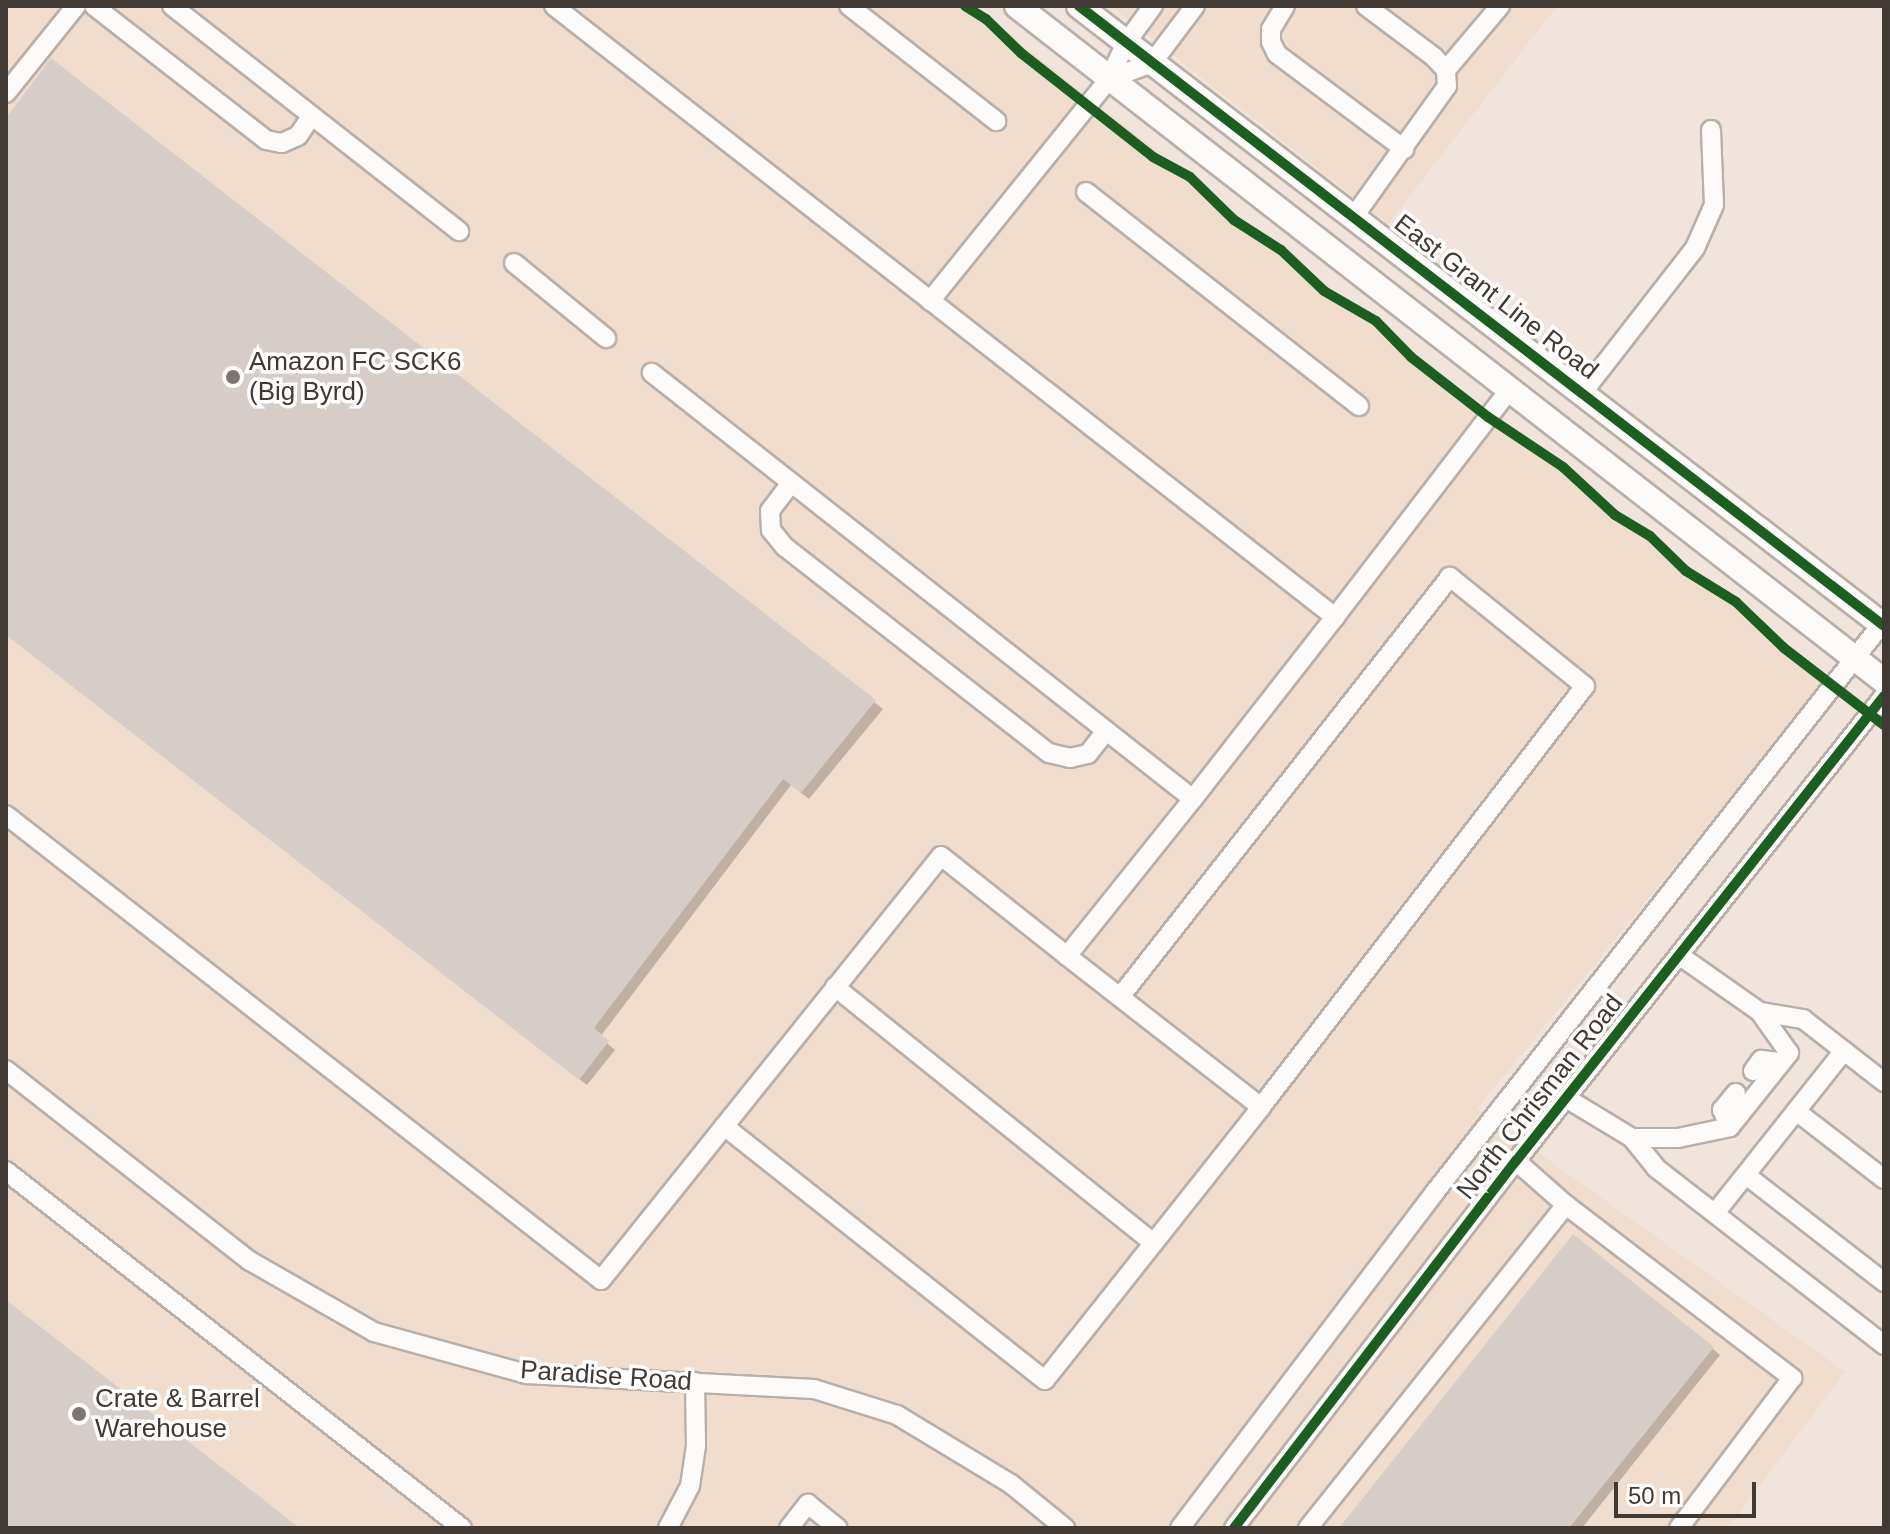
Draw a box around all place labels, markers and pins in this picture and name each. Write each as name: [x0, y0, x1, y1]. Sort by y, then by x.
place label: Amazon FC SCK6 (Big Byrd): [249, 346, 461, 408]
marker: Amazon FC SCK6 (Big Byrd): [224, 368, 242, 386]
place label: Crate & Barrel Warehouse: [95, 1383, 260, 1444]
marker: Crate & Barrel Warehouse: [70, 1405, 88, 1423]

